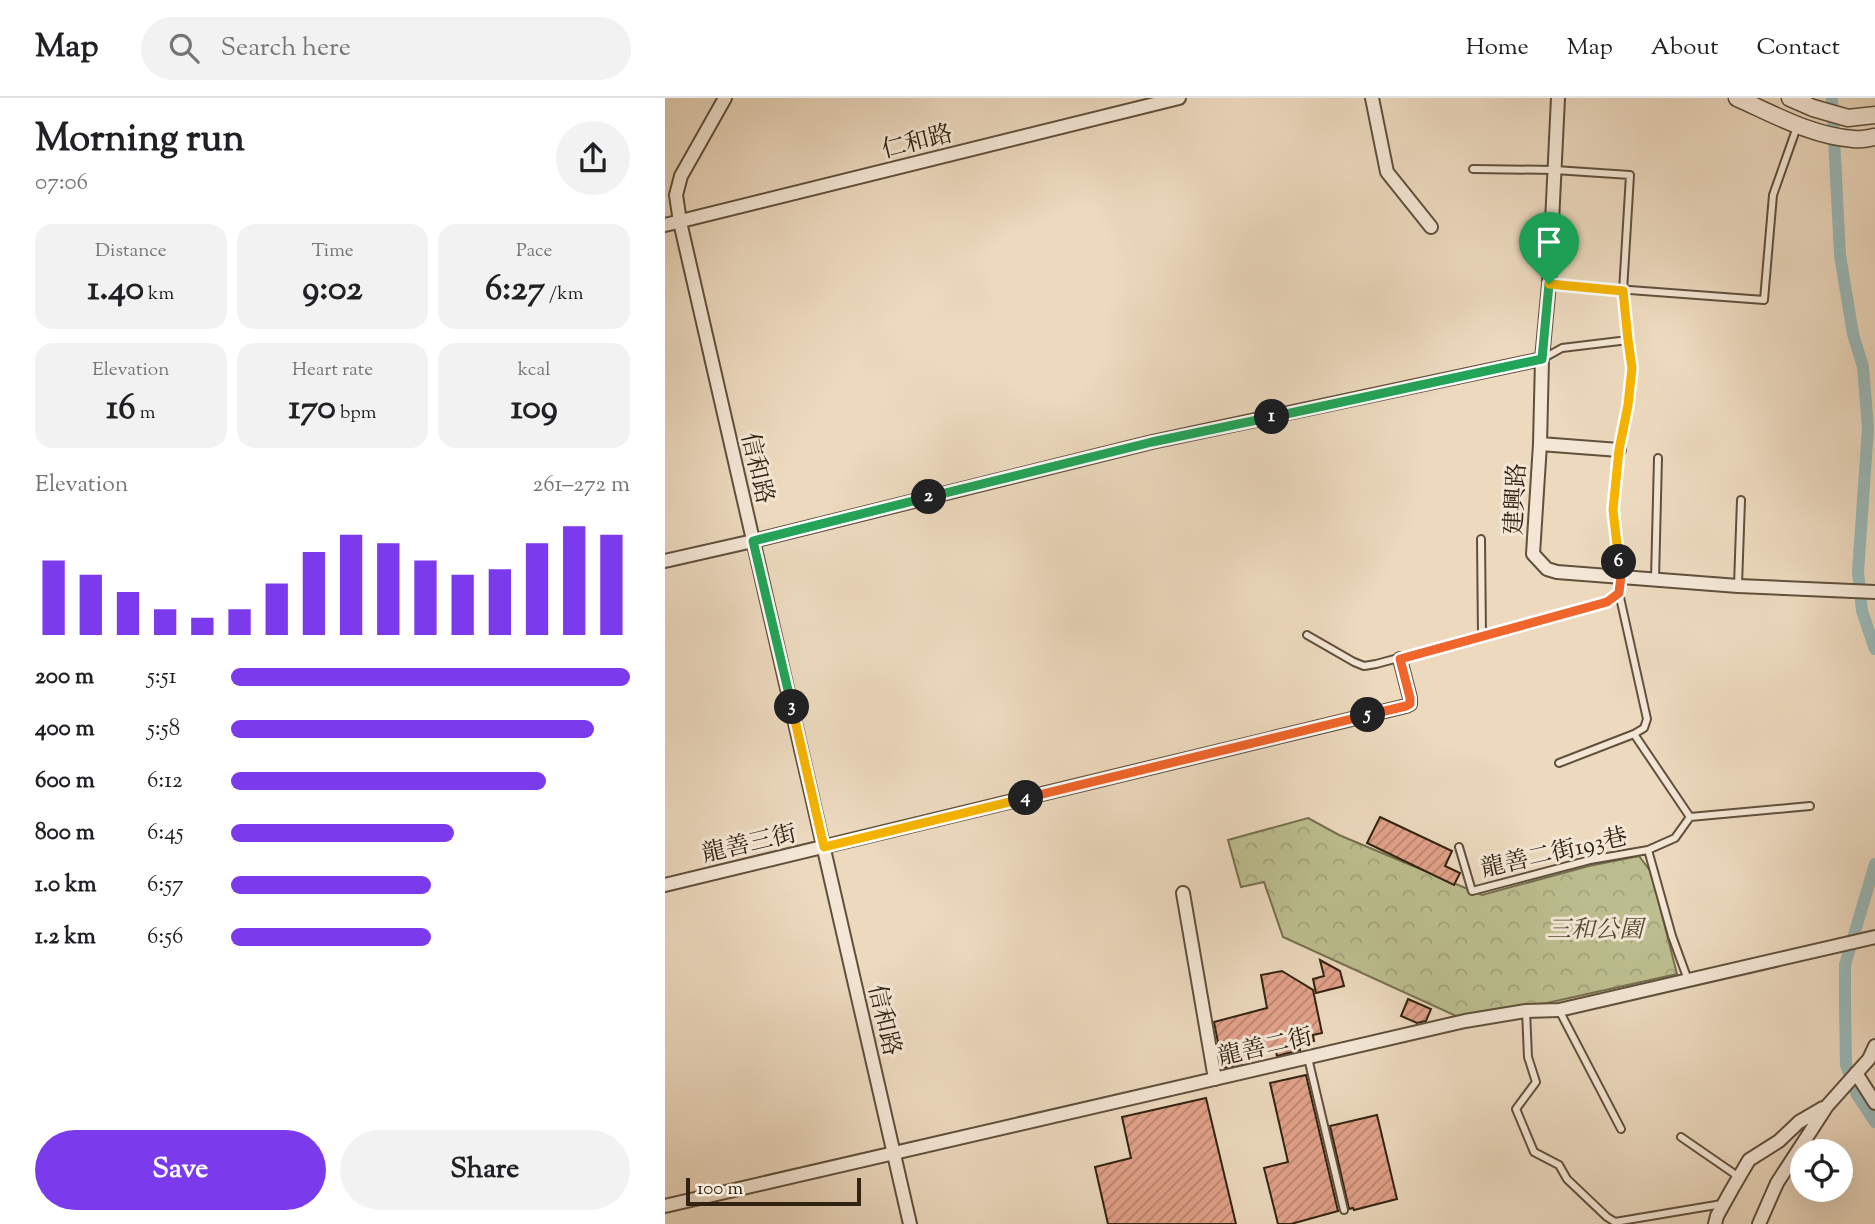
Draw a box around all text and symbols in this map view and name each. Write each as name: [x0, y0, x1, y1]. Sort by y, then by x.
search box: [141, 17, 631, 80]
text: Map: [35, 24, 99, 72]
icon: search: [165, 29, 203, 67]
text: Search here: [221, 30, 351, 67]
text: Home: [1466, 31, 1529, 65]
text: Map: [1567, 31, 1613, 65]
text: About: [1651, 31, 1718, 65]
text: Contact: [1756, 31, 1840, 65]
text: Morning run: [35, 114, 245, 168]
street label: 仁和路: [878, 118, 957, 168]
button: share: [556, 121, 630, 195]
text: 07:06: [35, 167, 88, 200]
pin: [1519, 212, 1579, 284]
icon: arrive: [1530, 223, 1568, 261]
text: Distance: [95, 238, 167, 265]
text: Time: [311, 238, 354, 265]
text: Pace: [516, 238, 552, 265]
text: 1.40: [87, 265, 144, 316]
text: 9:02: [302, 265, 363, 316]
text: 6:27: [485, 265, 545, 316]
text: km: [144, 281, 174, 308]
text: /km: [545, 281, 583, 308]
text: Elevation: [92, 357, 169, 384]
text: Heart rate: [292, 357, 373, 384]
text: kcal: [518, 357, 550, 384]
text: 16: [106, 384, 136, 435]
text: 170: [289, 384, 336, 435]
text: 109: [511, 384, 558, 435]
text: m: [136, 400, 155, 427]
text: bpm: [336, 400, 376, 427]
pin: 1: [1255, 400, 1289, 434]
text: 1: [1268, 403, 1275, 430]
street label: 信和路: [731, 430, 781, 507]
street label: 建興路: [1498, 462, 1536, 536]
text: Elevation: [35, 469, 128, 502]
text: 261–272 m: [532, 469, 630, 502]
pin: 2: [911, 480, 947, 514]
text: 2: [924, 483, 933, 510]
pin: 6: [1601, 545, 1637, 580]
text: 6: [1614, 548, 1623, 575]
text: 200 m: [35, 661, 94, 694]
text: 5:51: [147, 661, 177, 694]
pin: 3: [775, 690, 809, 724]
text: 3: [788, 693, 795, 720]
pin: 5: [1351, 698, 1385, 732]
text: 5: [1364, 701, 1371, 728]
text: 400 m: [35, 713, 95, 746]
text: 5:58: [147, 713, 180, 746]
text: 600 m: [35, 765, 95, 798]
text: 6:12: [147, 765, 183, 798]
pin: 4: [1009, 780, 1043, 816]
text: 4: [1021, 784, 1030, 811]
text: 800 m: [35, 817, 95, 850]
text: 6:45: [147, 817, 184, 850]
street label: 龍善三街: [699, 818, 800, 872]
street label: 龍善二街193巷: [1478, 821, 1631, 887]
text: 1.0 km: [35, 869, 97, 902]
text: 6:57: [147, 869, 184, 902]
park label: 三和公園: [1547, 914, 1647, 948]
text: 1.2 km: [35, 921, 96, 954]
text: 6:56: [147, 921, 183, 954]
street label: 信和路: [858, 982, 908, 1059]
street label: 龍善二街: [1215, 1021, 1316, 1075]
button: Save: [35, 1130, 326, 1210]
button: Share: [340, 1130, 630, 1210]
map controls: [1790, 1139, 1853, 1202]
button: locate: [1790, 1139, 1853, 1202]
scale bar: [686, 1175, 861, 1207]
text: 100 m: [697, 1176, 743, 1203]

